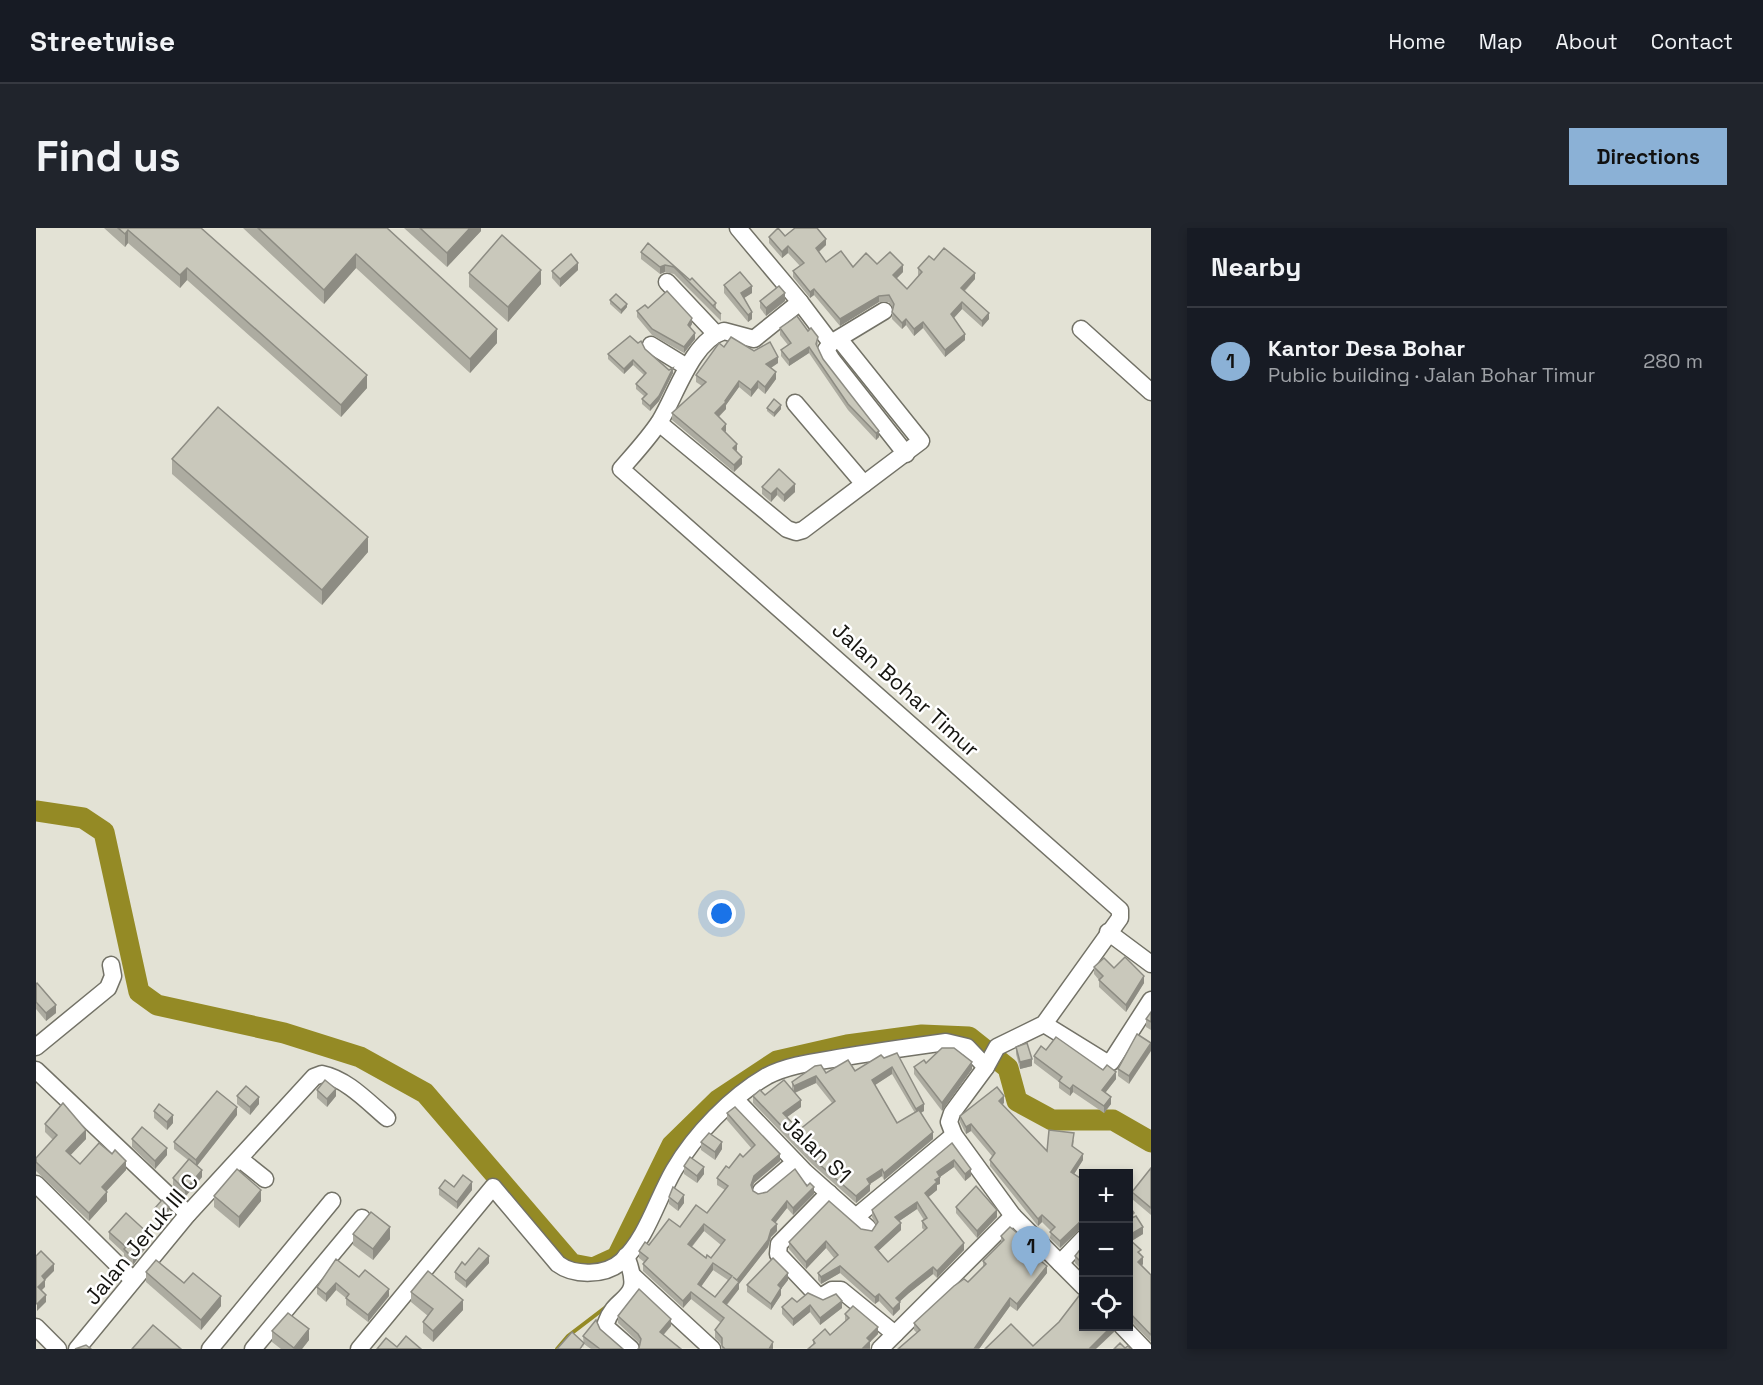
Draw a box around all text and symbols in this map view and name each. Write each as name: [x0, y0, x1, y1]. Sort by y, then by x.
text: Streetwise: [30, 23, 175, 59]
text: Home: [1388, 28, 1446, 55]
text: Map: [1479, 28, 1523, 55]
text: About: [1556, 28, 1618, 55]
text: Contact: [1651, 28, 1733, 55]
button: Directions: [1569, 128, 1727, 185]
text: Find us: [36, 130, 181, 183]
text: Nearby: [1211, 250, 1301, 284]
text: Kantor Desa Bohar: [1268, 334, 1465, 362]
text: 1: [1226, 348, 1235, 374]
text: 280 m: [1643, 348, 1703, 374]
text: Public building · Jalan Bohar Timur: [1268, 362, 1595, 388]
street label: Jalan Bohar Timur: [827, 615, 985, 763]
your location: [707, 899, 736, 928]
street label: Jalan S1: [777, 1109, 857, 1189]
street label: Jalan Jeruk III C: [78, 1168, 204, 1310]
map controls: [1079, 1169, 1133, 1331]
button: +: [1079, 1169, 1133, 1223]
button: −: [1079, 1223, 1133, 1277]
pin: 1: [1012, 1226, 1050, 1276]
button: locate: [1079, 1277, 1133, 1331]

